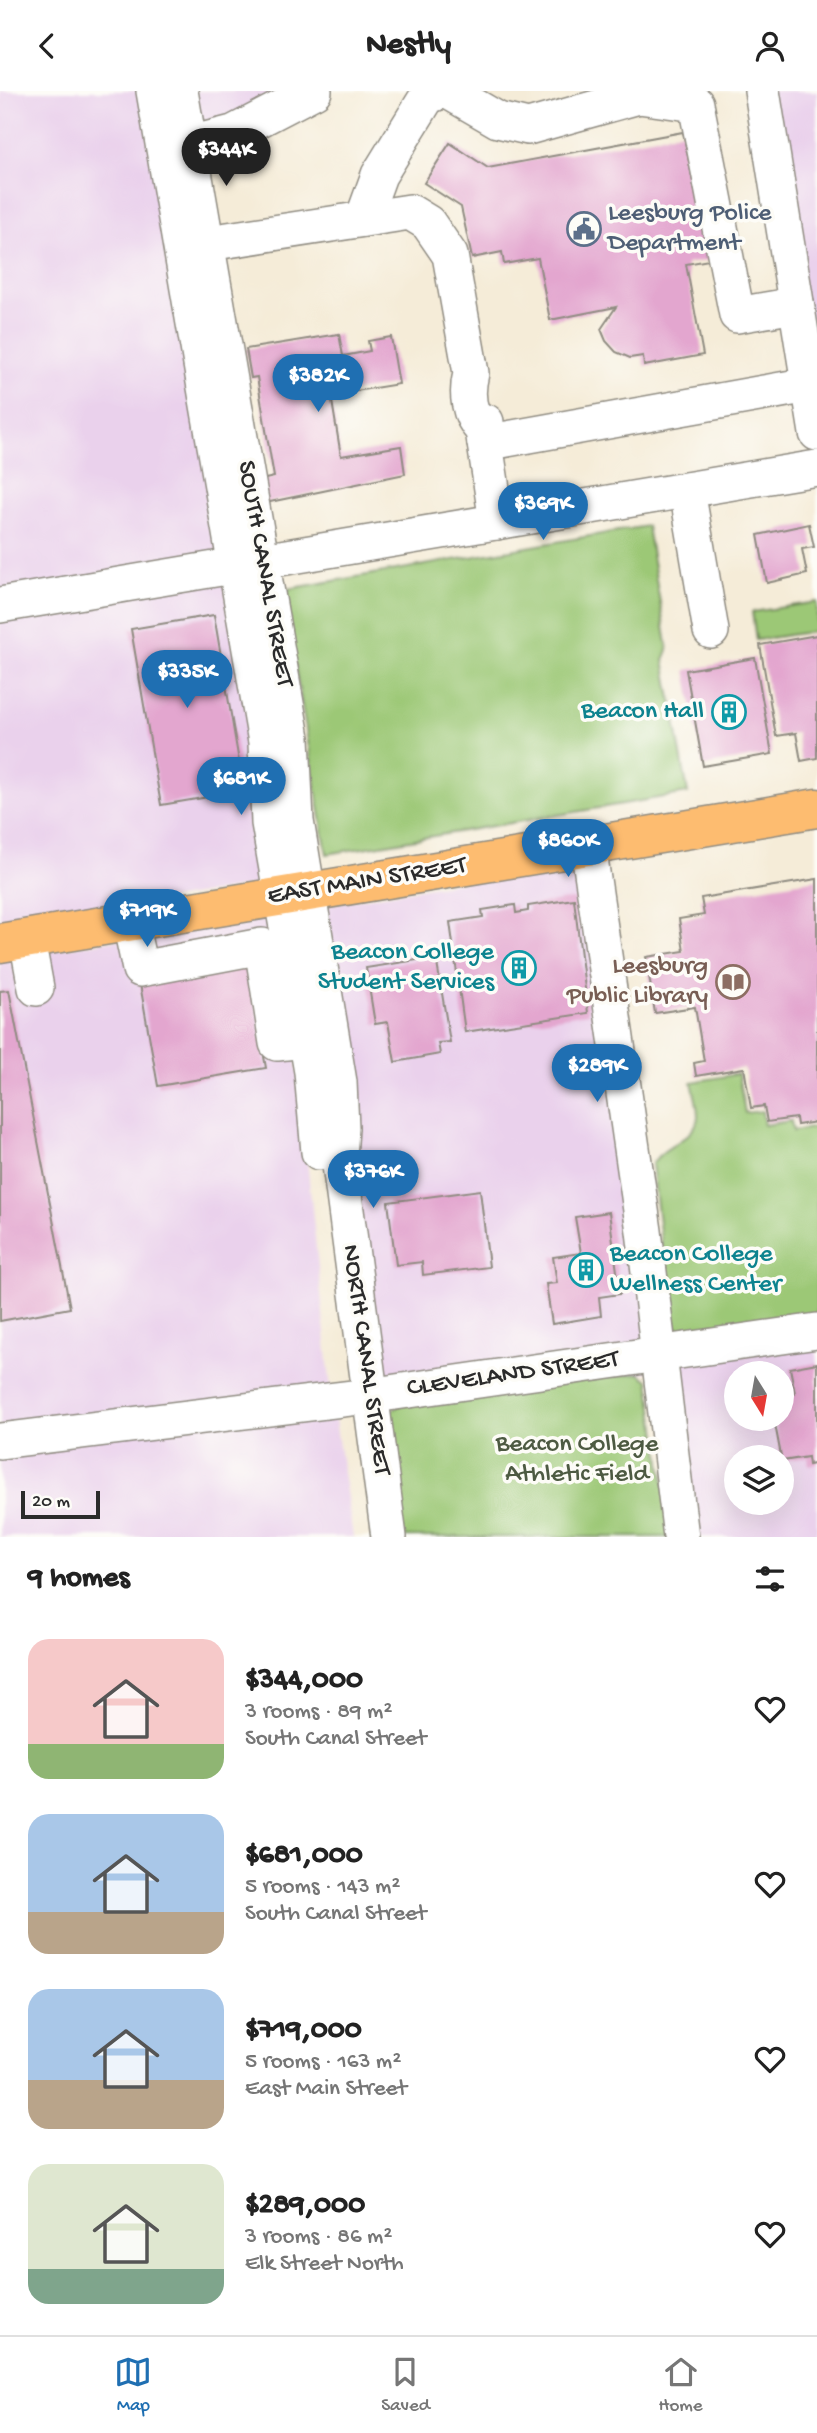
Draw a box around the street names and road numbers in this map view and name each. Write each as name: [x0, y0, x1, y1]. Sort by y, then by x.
street label: SOUTH CANAL STREET: [229, 458, 299, 691]
street label: EAST MAIN STREET: [266, 851, 469, 913]
street label: NORTH CANAL STREET: [333, 1243, 397, 1478]
street label: CLEVELAND STREET: [405, 1345, 622, 1405]

